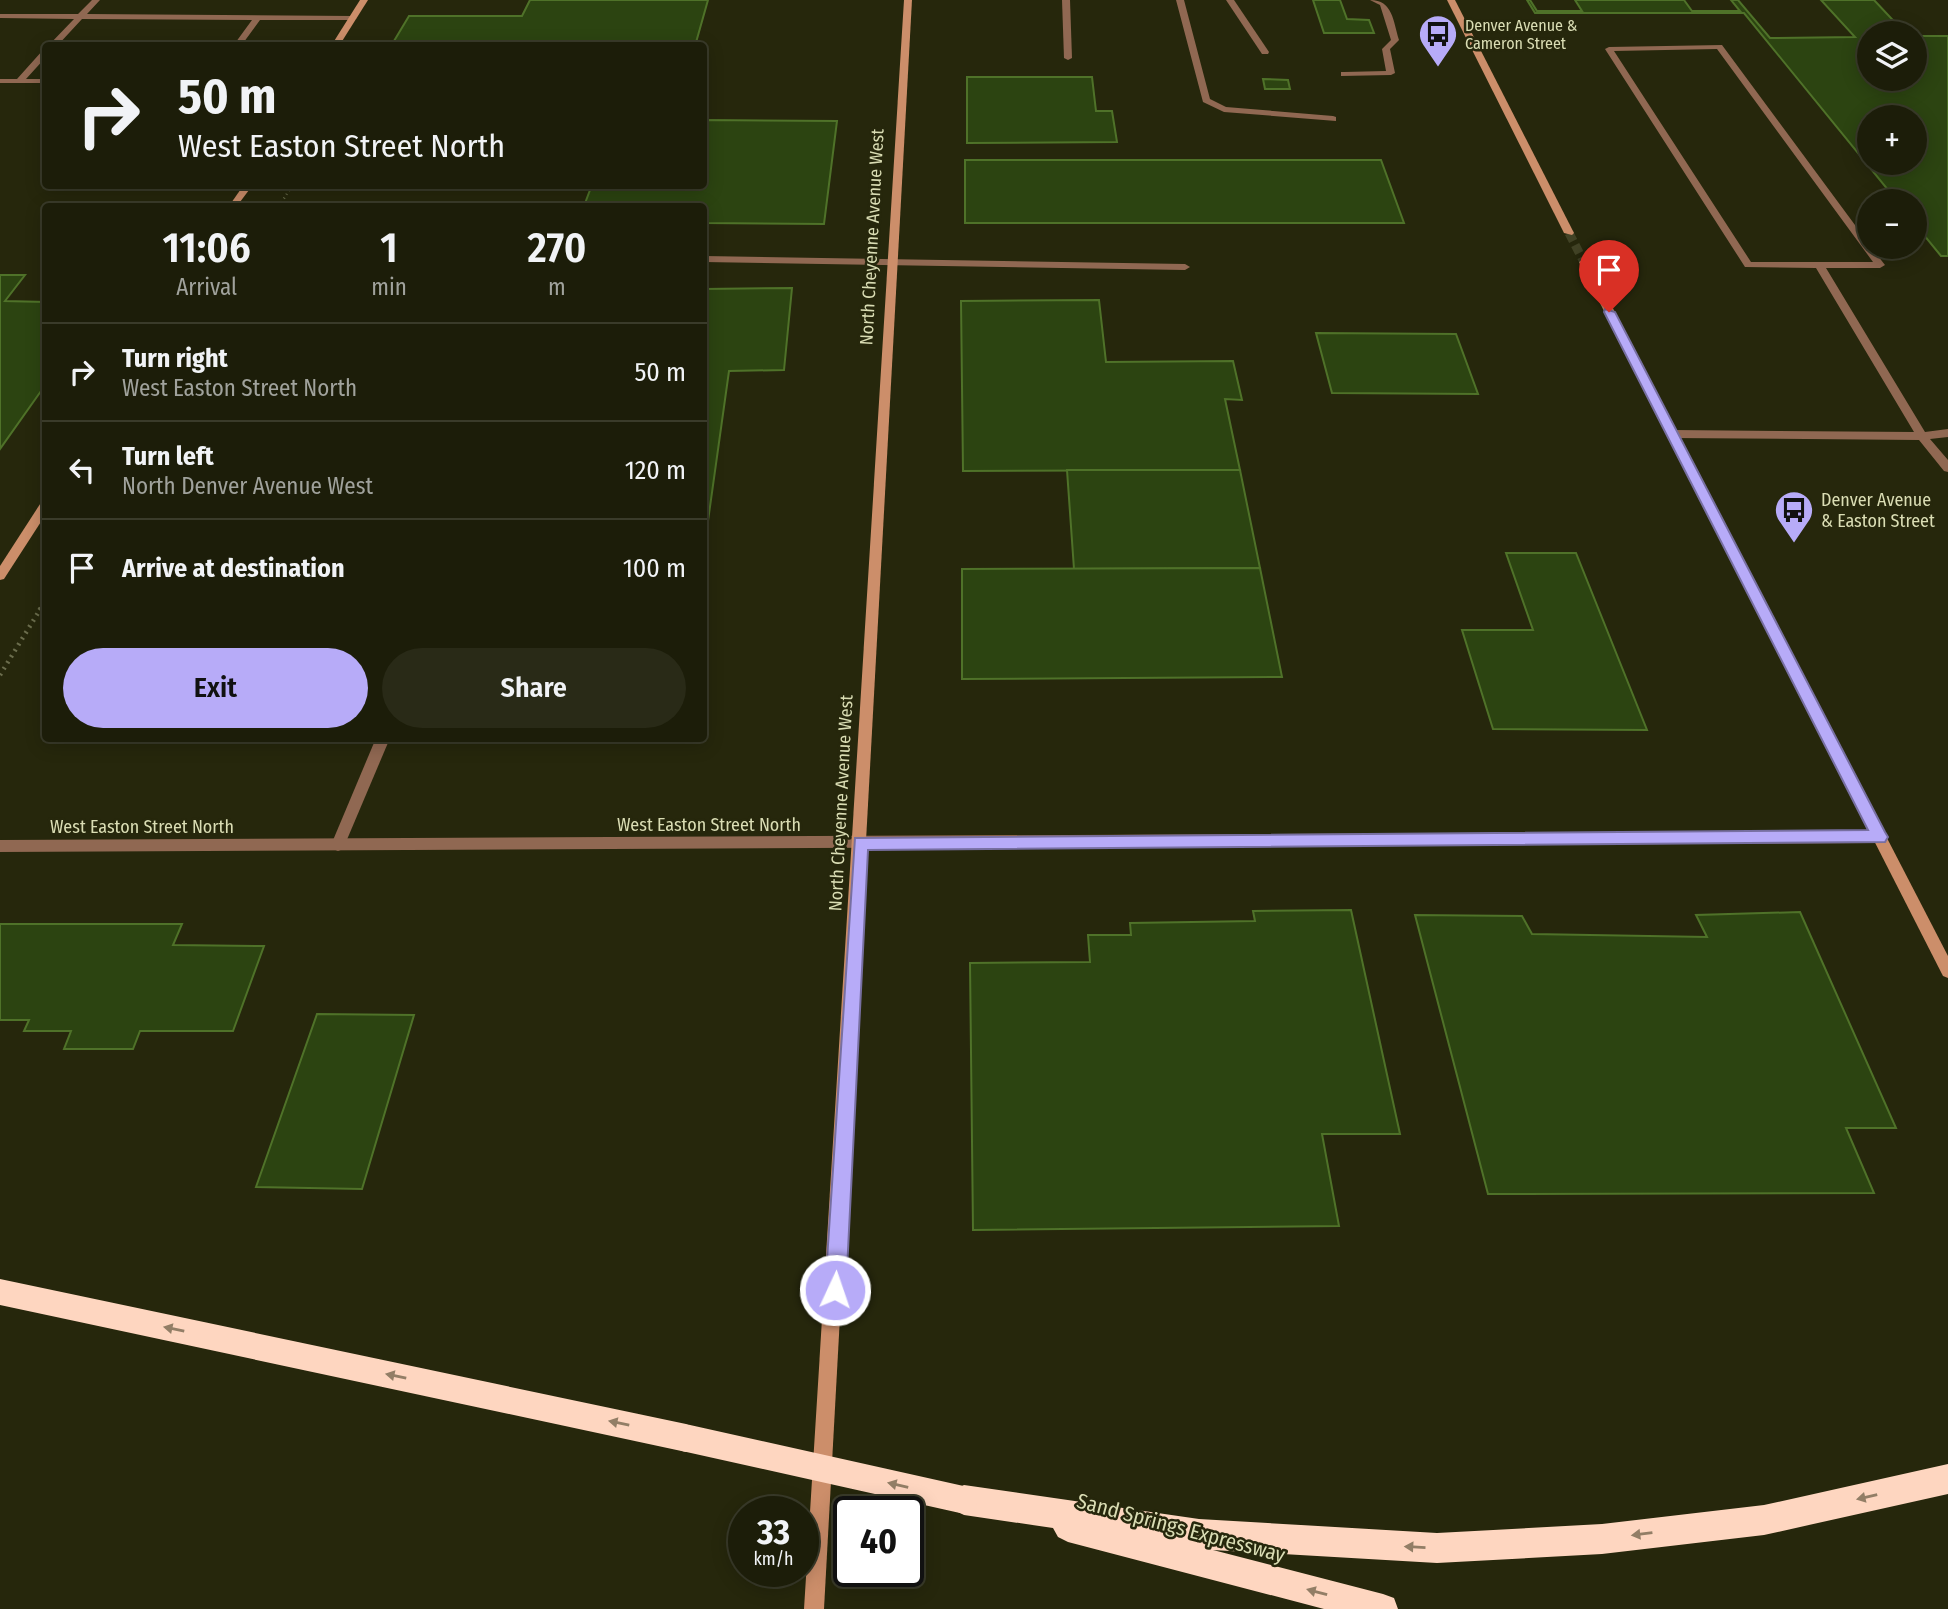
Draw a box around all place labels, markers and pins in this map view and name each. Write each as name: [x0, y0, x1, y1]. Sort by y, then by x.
bus stop icon: Denver Avenue & Cameron Street: [1417, 13, 1459, 68]
place label: Denver Avenue & Cameron Street: [1465, 16, 1578, 53]
pin: [1579, 240, 1639, 312]
bus stop icon: Denver Avenue & Easton Street: [1773, 489, 1815, 544]
place label: Denver Avenue & Easton Street: [1821, 489, 1935, 532]

